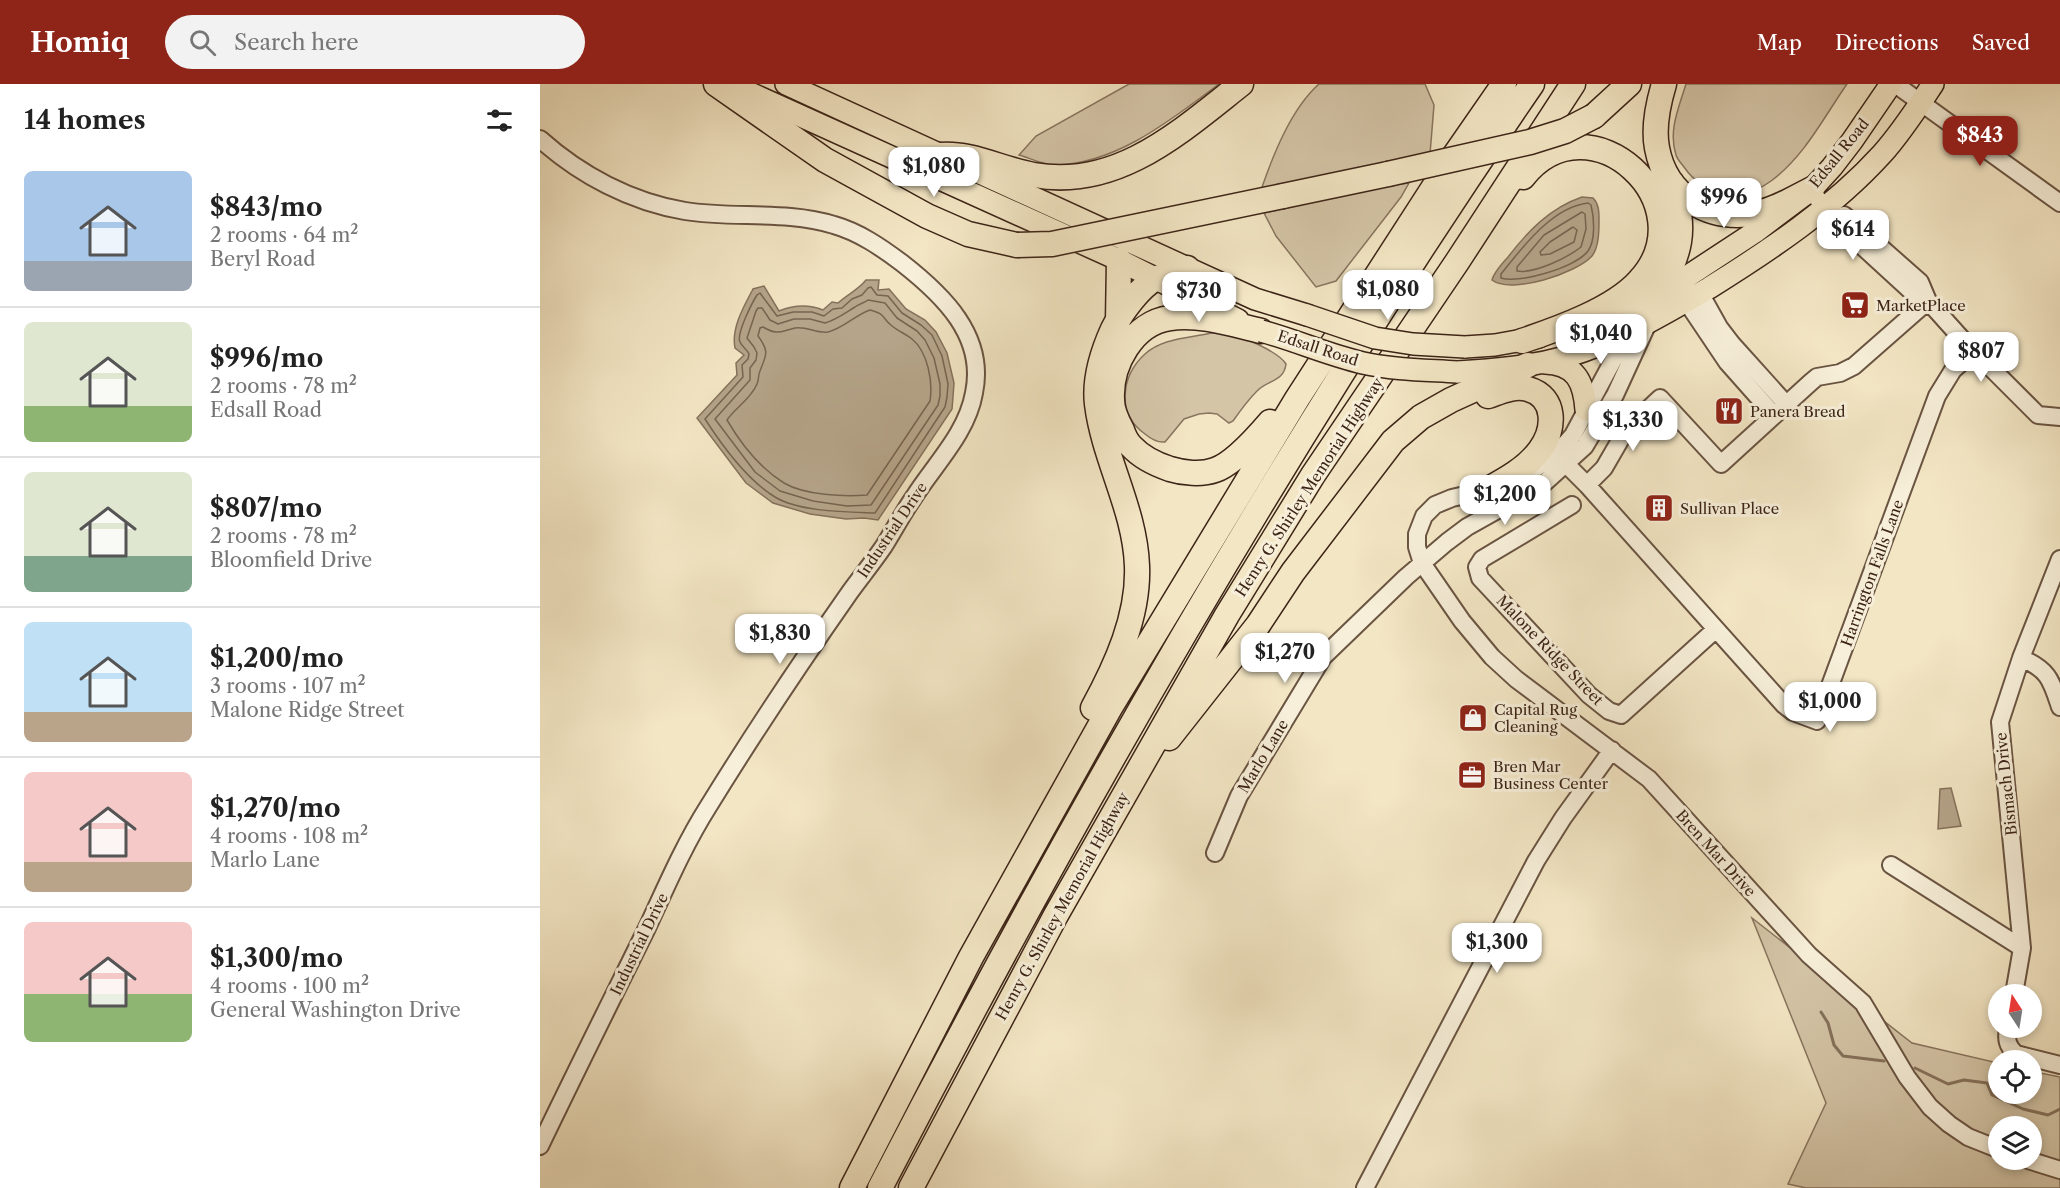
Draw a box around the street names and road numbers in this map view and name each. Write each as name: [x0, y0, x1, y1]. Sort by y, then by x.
street label: Edsall Road: [1805, 114, 1873, 192]
street label: Edsall Road: [1275, 326, 1361, 370]
street label: Henry G. Shirley Memorial Highway: [1231, 373, 1388, 600]
street label: Industrial Drive: [853, 479, 931, 581]
street label: Harrington Falls Lane: [1837, 497, 1907, 649]
street label: Malone Ridge Street: [1493, 591, 1608, 710]
street label: Marlo Lane: [1234, 716, 1292, 796]
street label: Bismach Drive: [1991, 731, 2021, 837]
street label: Henry G. Shirley Memorial Highway: [991, 788, 1133, 1023]
street label: Bren Mar Drive: [1672, 806, 1760, 900]
street label: Industrial Drive: [606, 890, 672, 998]

